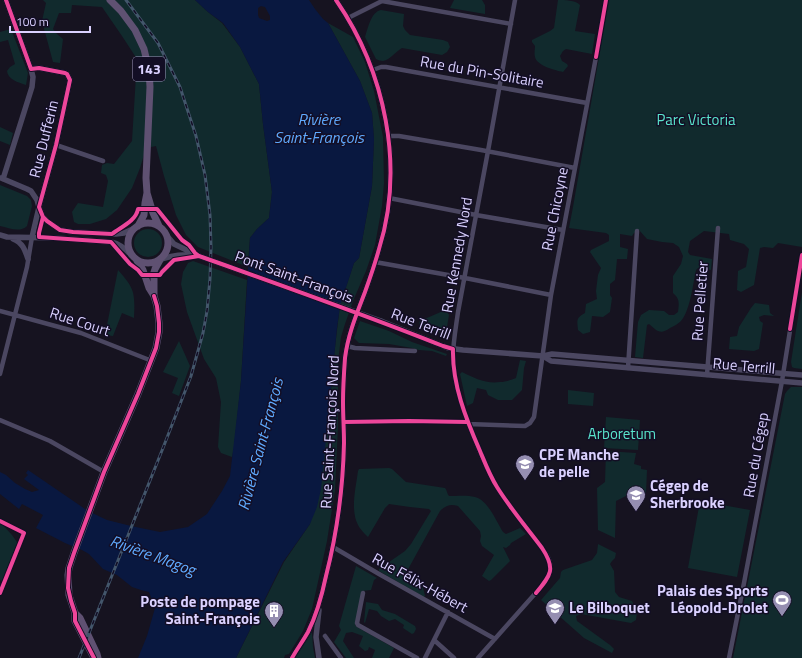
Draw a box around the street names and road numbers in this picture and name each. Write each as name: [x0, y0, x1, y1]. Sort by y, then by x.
street label: Rue du Pin-Solitaire: [418, 49, 546, 94]
road number: 143: [133, 57, 165, 81]
street label: Rue Dufferin: [23, 97, 64, 180]
street label: Rue Chicoyne: [535, 165, 574, 253]
street label: Rue Kennedy Nord: [435, 195, 478, 315]
street label: Pont Saint-François: [232, 244, 357, 309]
street label: Rue Pelletier: [685, 260, 714, 342]
street label: Rue Court: [47, 301, 114, 342]
street label: Rue Terrill: [388, 302, 455, 346]
street label: Rue Terrill: [712, 351, 776, 380]
street label: Rue Saint-François Nord: [314, 355, 345, 509]
street label: Rue du Cégep: [737, 410, 774, 499]
street label: Rue Félix-Hébert: [368, 547, 473, 619]

